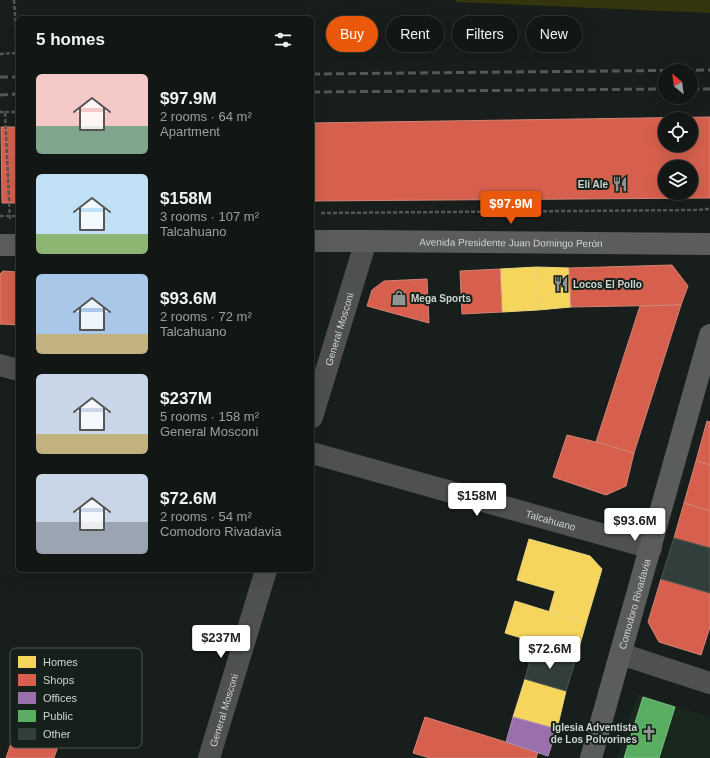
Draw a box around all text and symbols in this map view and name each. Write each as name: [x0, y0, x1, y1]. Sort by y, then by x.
chip: Buy: [326, 16, 378, 52]
chip: Rent: [386, 16, 444, 52]
chip: Filters: [452, 16, 518, 52]
chip: New: [526, 16, 582, 52]
icon: filters: [272, 29, 294, 51]
text: 5 homes: [36, 30, 105, 49]
north arrow: [658, 64, 698, 104]
map controls: [658, 64, 698, 200]
text: $97.9M: [160, 89, 217, 108]
icon: home: [68, 90, 116, 138]
text: 2 rooms · 64 m²: [160, 109, 252, 124]
button: locate: [658, 112, 698, 152]
text: Apartment: [160, 124, 220, 139]
button: layers: [658, 160, 698, 200]
restaurant icon: Eli Ale: [611, 175, 629, 193]
place label: Eli Ale: [578, 179, 608, 190]
text: $158M: [160, 189, 212, 208]
icon: home: [68, 190, 116, 238]
pin: $97.9M: [478, 191, 544, 225]
text: $97.9M: [489, 196, 533, 211]
text: 3 rooms · 107 m²: [160, 209, 259, 224]
text: Talcahuano: [160, 224, 227, 239]
street label: Avenida Presidente Juan Domingo Perón: [419, 236, 603, 249]
restaurant icon: Locos El Pollo: [552, 275, 570, 293]
place label: Locos El Pollo: [573, 279, 642, 290]
text: $93.6M: [160, 289, 217, 308]
shop icon: Mega Sports: [390, 289, 408, 307]
icon: home: [68, 290, 116, 338]
street label: General Mosconi: [323, 291, 356, 367]
place label: Mega Sports: [411, 293, 471, 304]
text: 2 rooms · 72 m²: [160, 309, 252, 324]
text: Talcahuano: [160, 324, 227, 339]
text: $237M: [160, 389, 212, 408]
icon: home: [68, 390, 116, 438]
text: 5 rooms · 158 m²: [160, 409, 259, 424]
text: General Mosconi: [160, 424, 258, 439]
pin: $158M: [449, 483, 505, 517]
text: $158M: [457, 488, 497, 503]
text: $72.6M: [160, 489, 217, 508]
icon: home: [68, 490, 116, 538]
street label: Talcahuano: [525, 508, 577, 533]
pin: $93.6M: [602, 508, 668, 542]
text: 2 rooms · 54 m²: [160, 509, 252, 524]
text: $93.6M: [613, 513, 657, 528]
text: Comodoro Rivadavia: [160, 524, 281, 539]
street label: Comodoro Rivadavia: [617, 557, 653, 651]
pin: $237M: [193, 625, 249, 659]
text: $237M: [201, 630, 241, 645]
pin: $72.6M: [517, 636, 583, 670]
text: $72.6M: [528, 641, 572, 656]
legend: [10, 648, 142, 748]
text: Homes: [43, 656, 78, 668]
street label: General Mosconi: [208, 672, 240, 748]
text: Shops: [43, 674, 75, 686]
text: Offices: [43, 692, 78, 704]
text: Public: [43, 710, 73, 722]
place label: Iglesia Adventista de Los Polvorines: [551, 722, 637, 745]
church icon: Iglesia Adventista de Los Polvorines: [640, 724, 658, 742]
text: Other: [43, 728, 71, 740]

